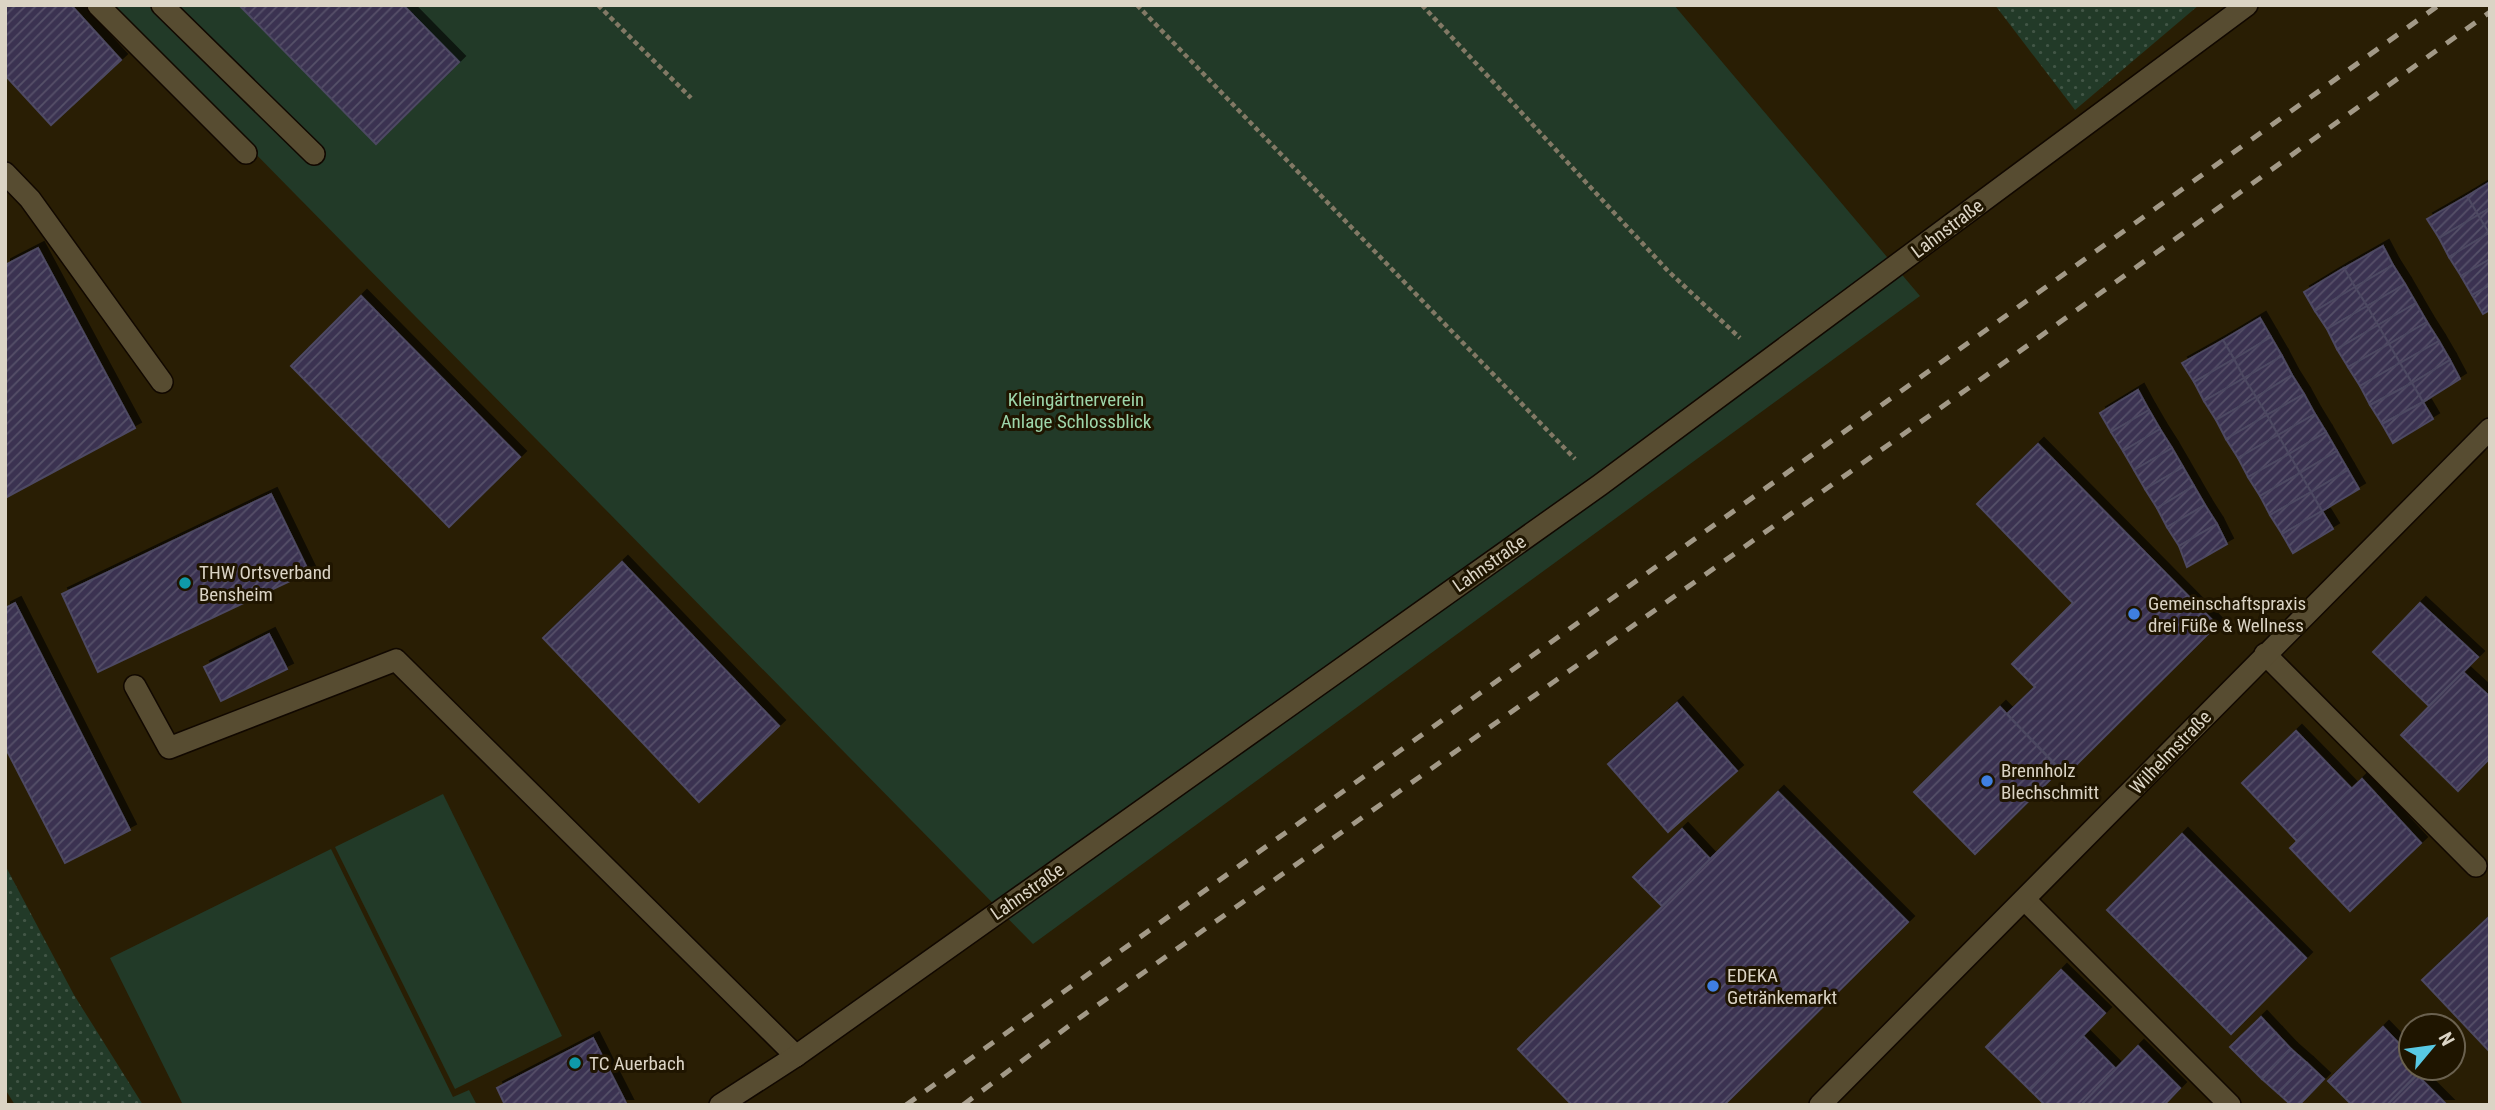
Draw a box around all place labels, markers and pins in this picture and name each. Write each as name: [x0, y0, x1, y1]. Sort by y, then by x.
place label: THW Ortsverband Bensheim: [199, 561, 331, 606]
marker: THW Ortsverband Bensheim: [177, 575, 193, 591]
place label: Gemeinschaftspraxis drei Füße & Wellness: [2148, 592, 2306, 637]
marker: Gemeinschaftspraxis drei Füße & Wellness: [2126, 606, 2142, 622]
place label: Brennholz Blechschmitt: [2001, 759, 2099, 804]
marker: Brennholz Blechschmitt: [1979, 773, 1995, 789]
place label: EDEKA Getränkemarkt: [1727, 964, 1837, 1009]
marker: EDEKA Getränkemarkt: [1705, 978, 1721, 994]
place label: TC Auerbach: [589, 1052, 685, 1075]
marker: TC Auerbach: [567, 1055, 583, 1071]

